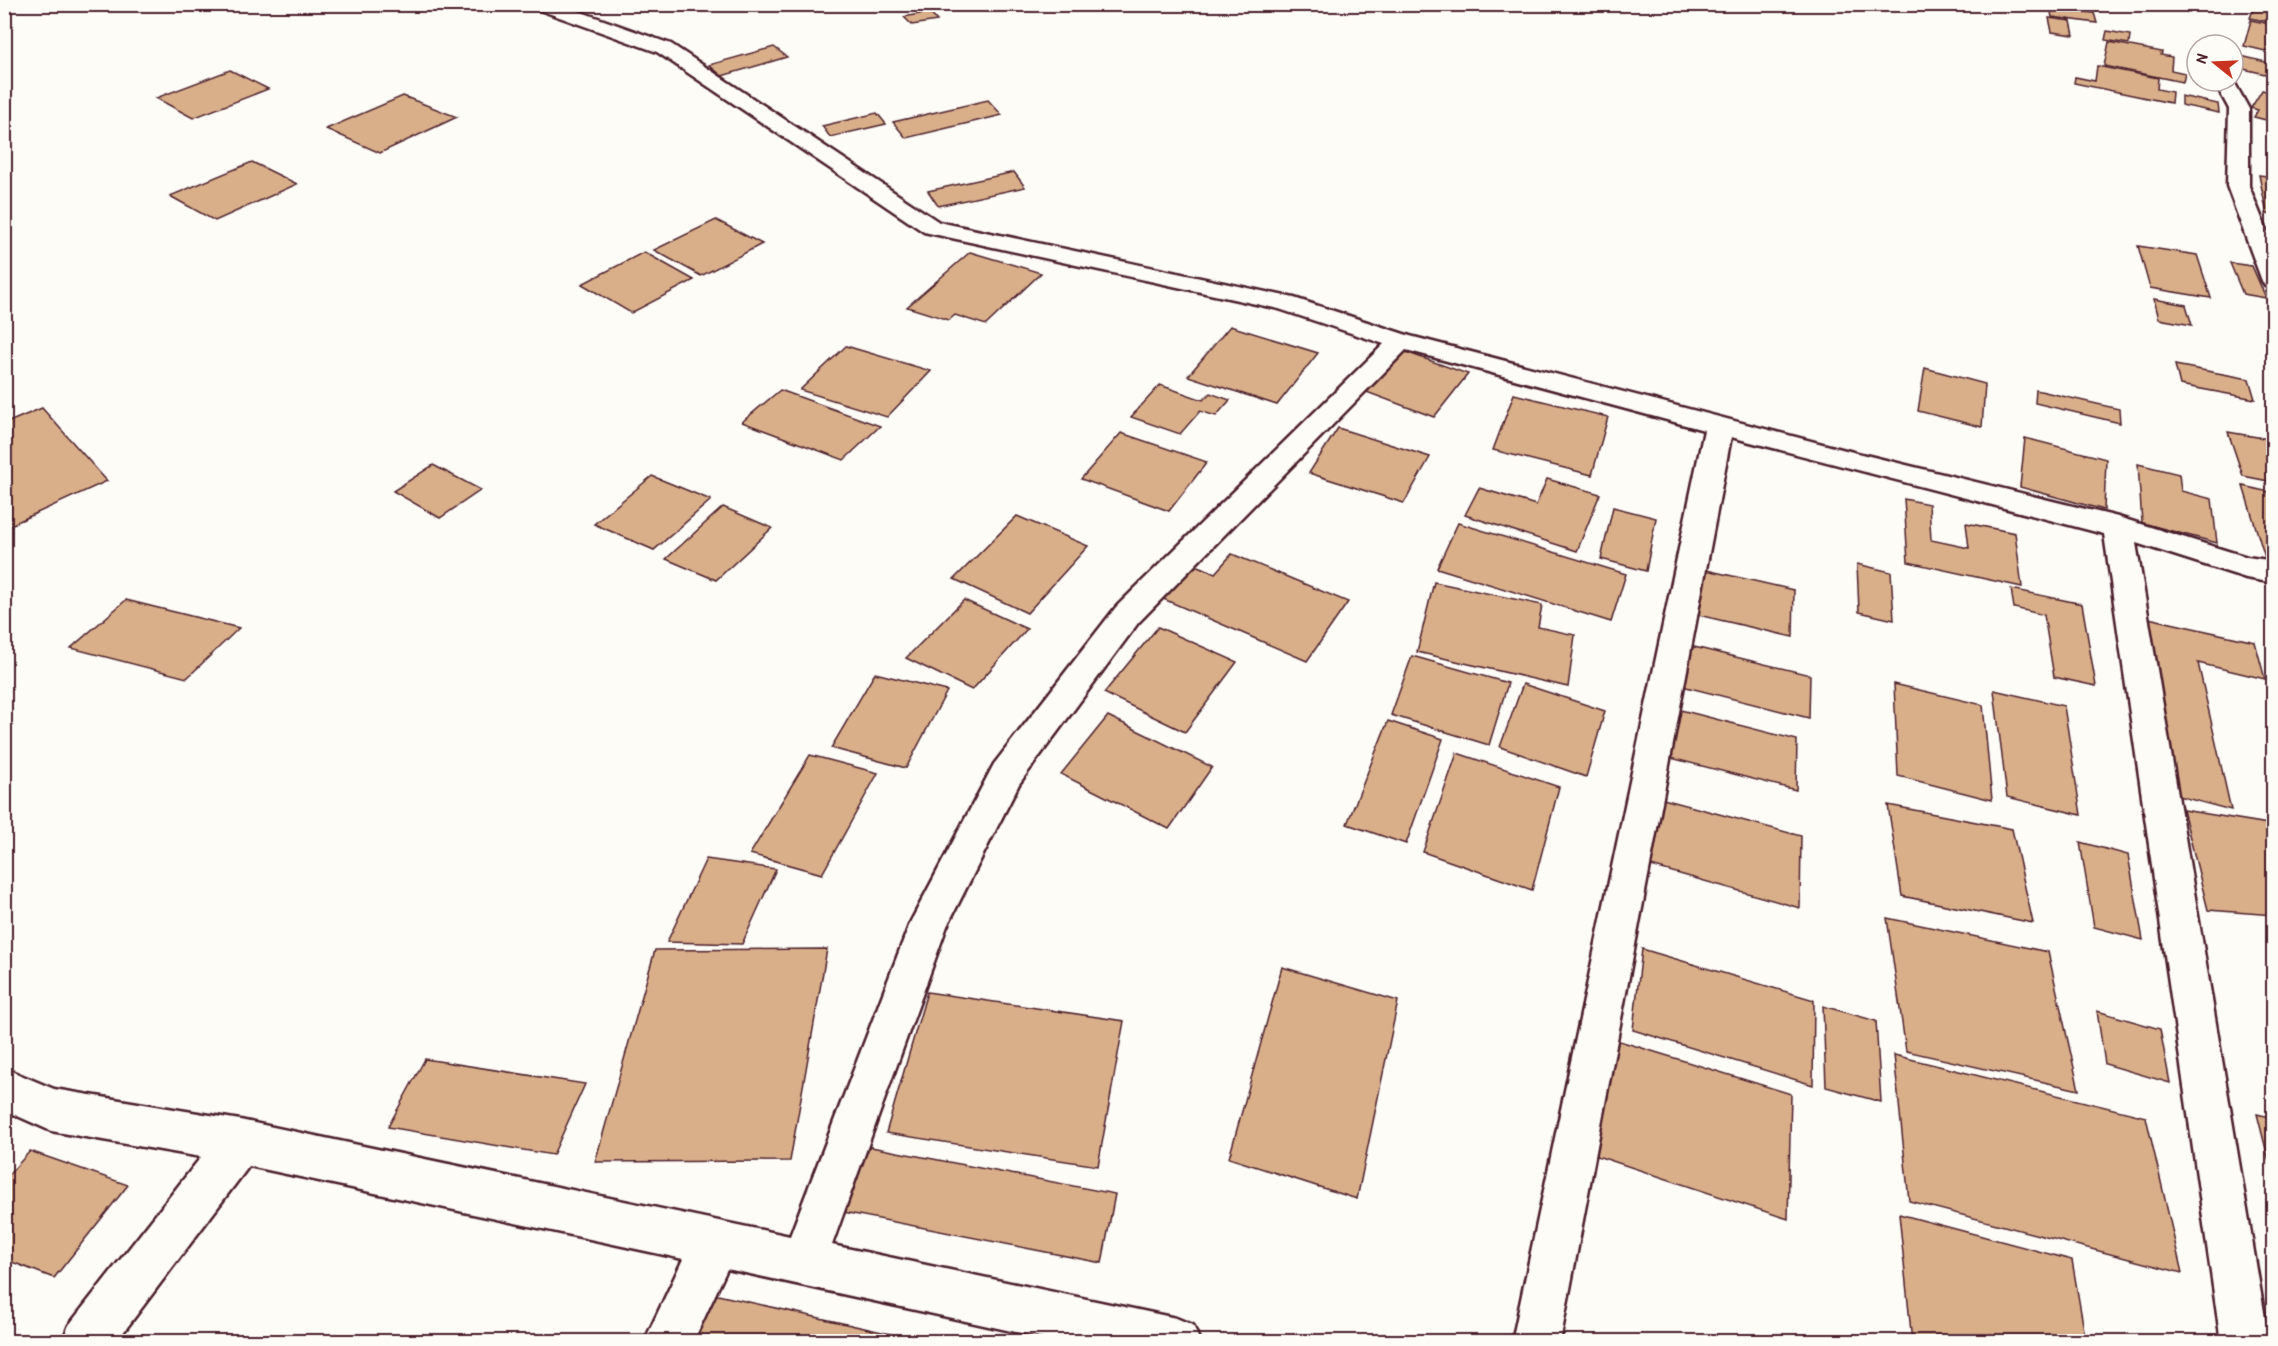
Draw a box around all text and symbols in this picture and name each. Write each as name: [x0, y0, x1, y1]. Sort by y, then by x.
north arrow: [2185, 33, 2245, 93]
text: N: [2189, 50, 2213, 66]

